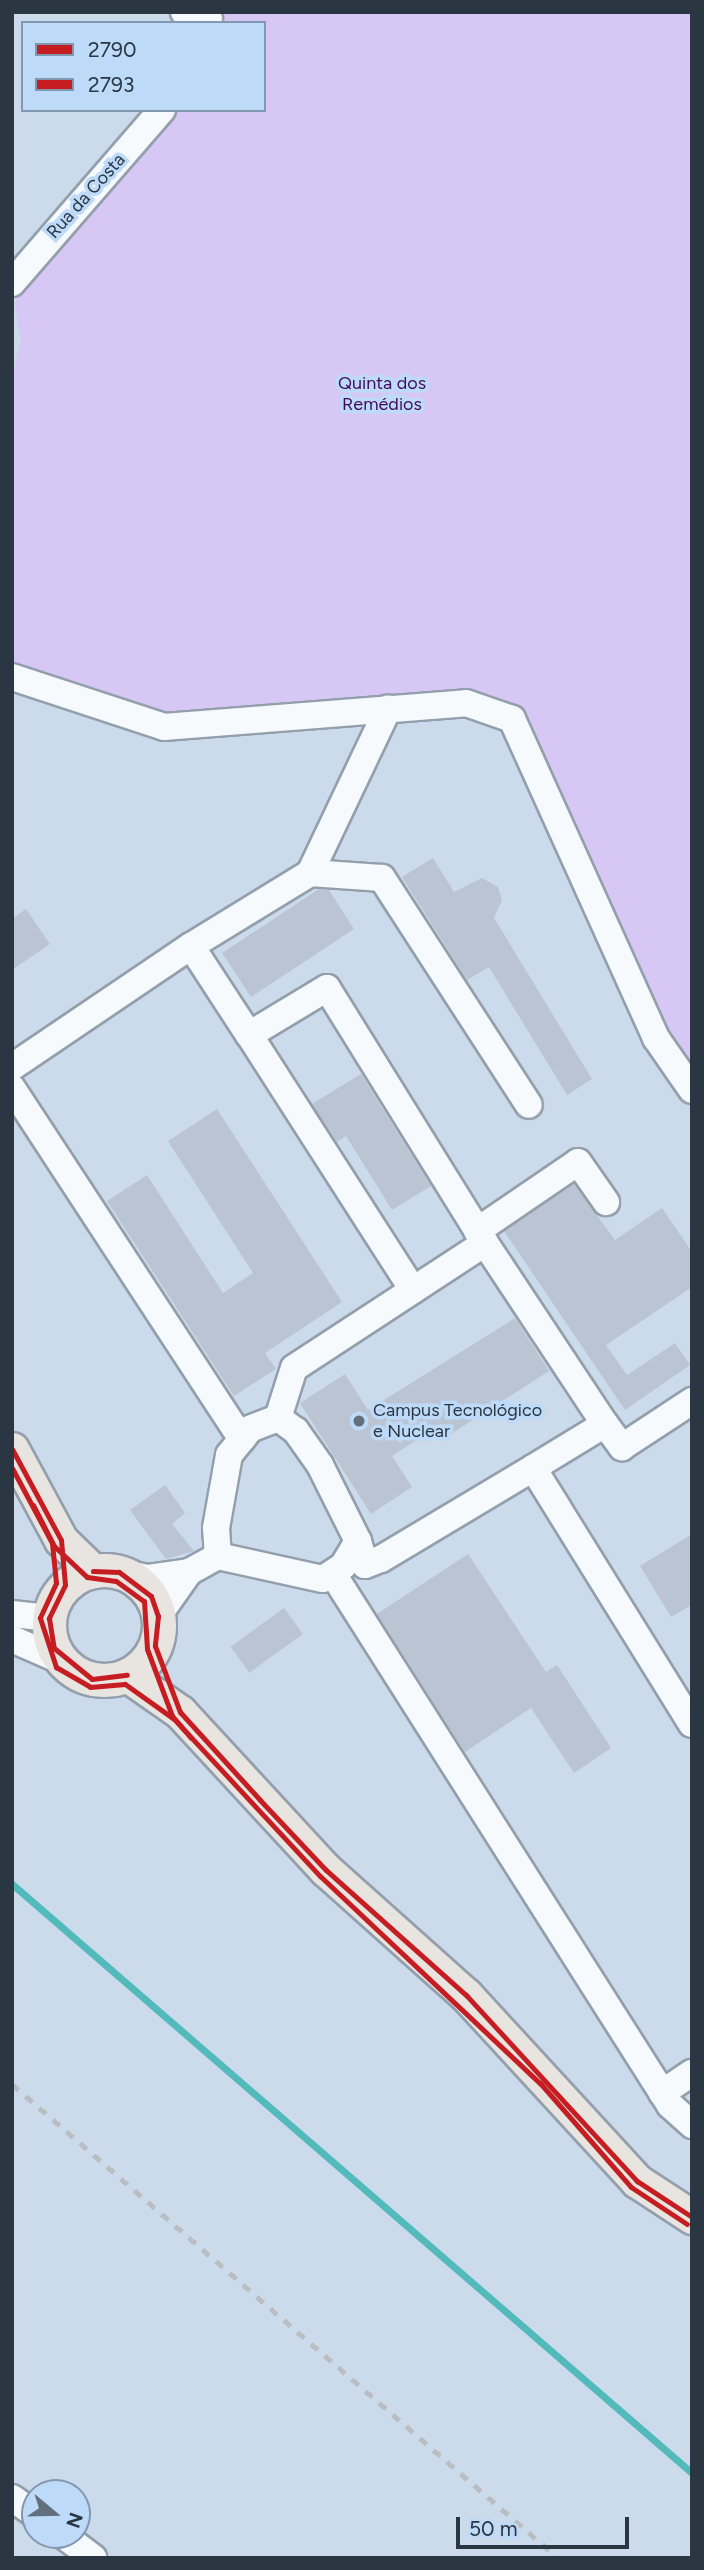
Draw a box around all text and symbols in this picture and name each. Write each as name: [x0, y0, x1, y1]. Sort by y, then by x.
legend: [21, 21, 266, 112]
text: 2790: [88, 37, 136, 62]
text: 2793: [88, 72, 134, 97]
street label: Rua da Costa: [42, 149, 130, 243]
park label: Quinta dos Remédios: [338, 373, 426, 416]
place label: Campus Tecnológico e Nuclear: [373, 1400, 542, 1442]
marker: Campus Tecnológico e Nuclear: [351, 1413, 367, 1429]
north arrow: [21, 2479, 91, 2549]
scale bar: [459, 2504, 632, 2548]
text: N: [61, 2510, 88, 2531]
text: 50 m: [469, 2516, 518, 2541]

